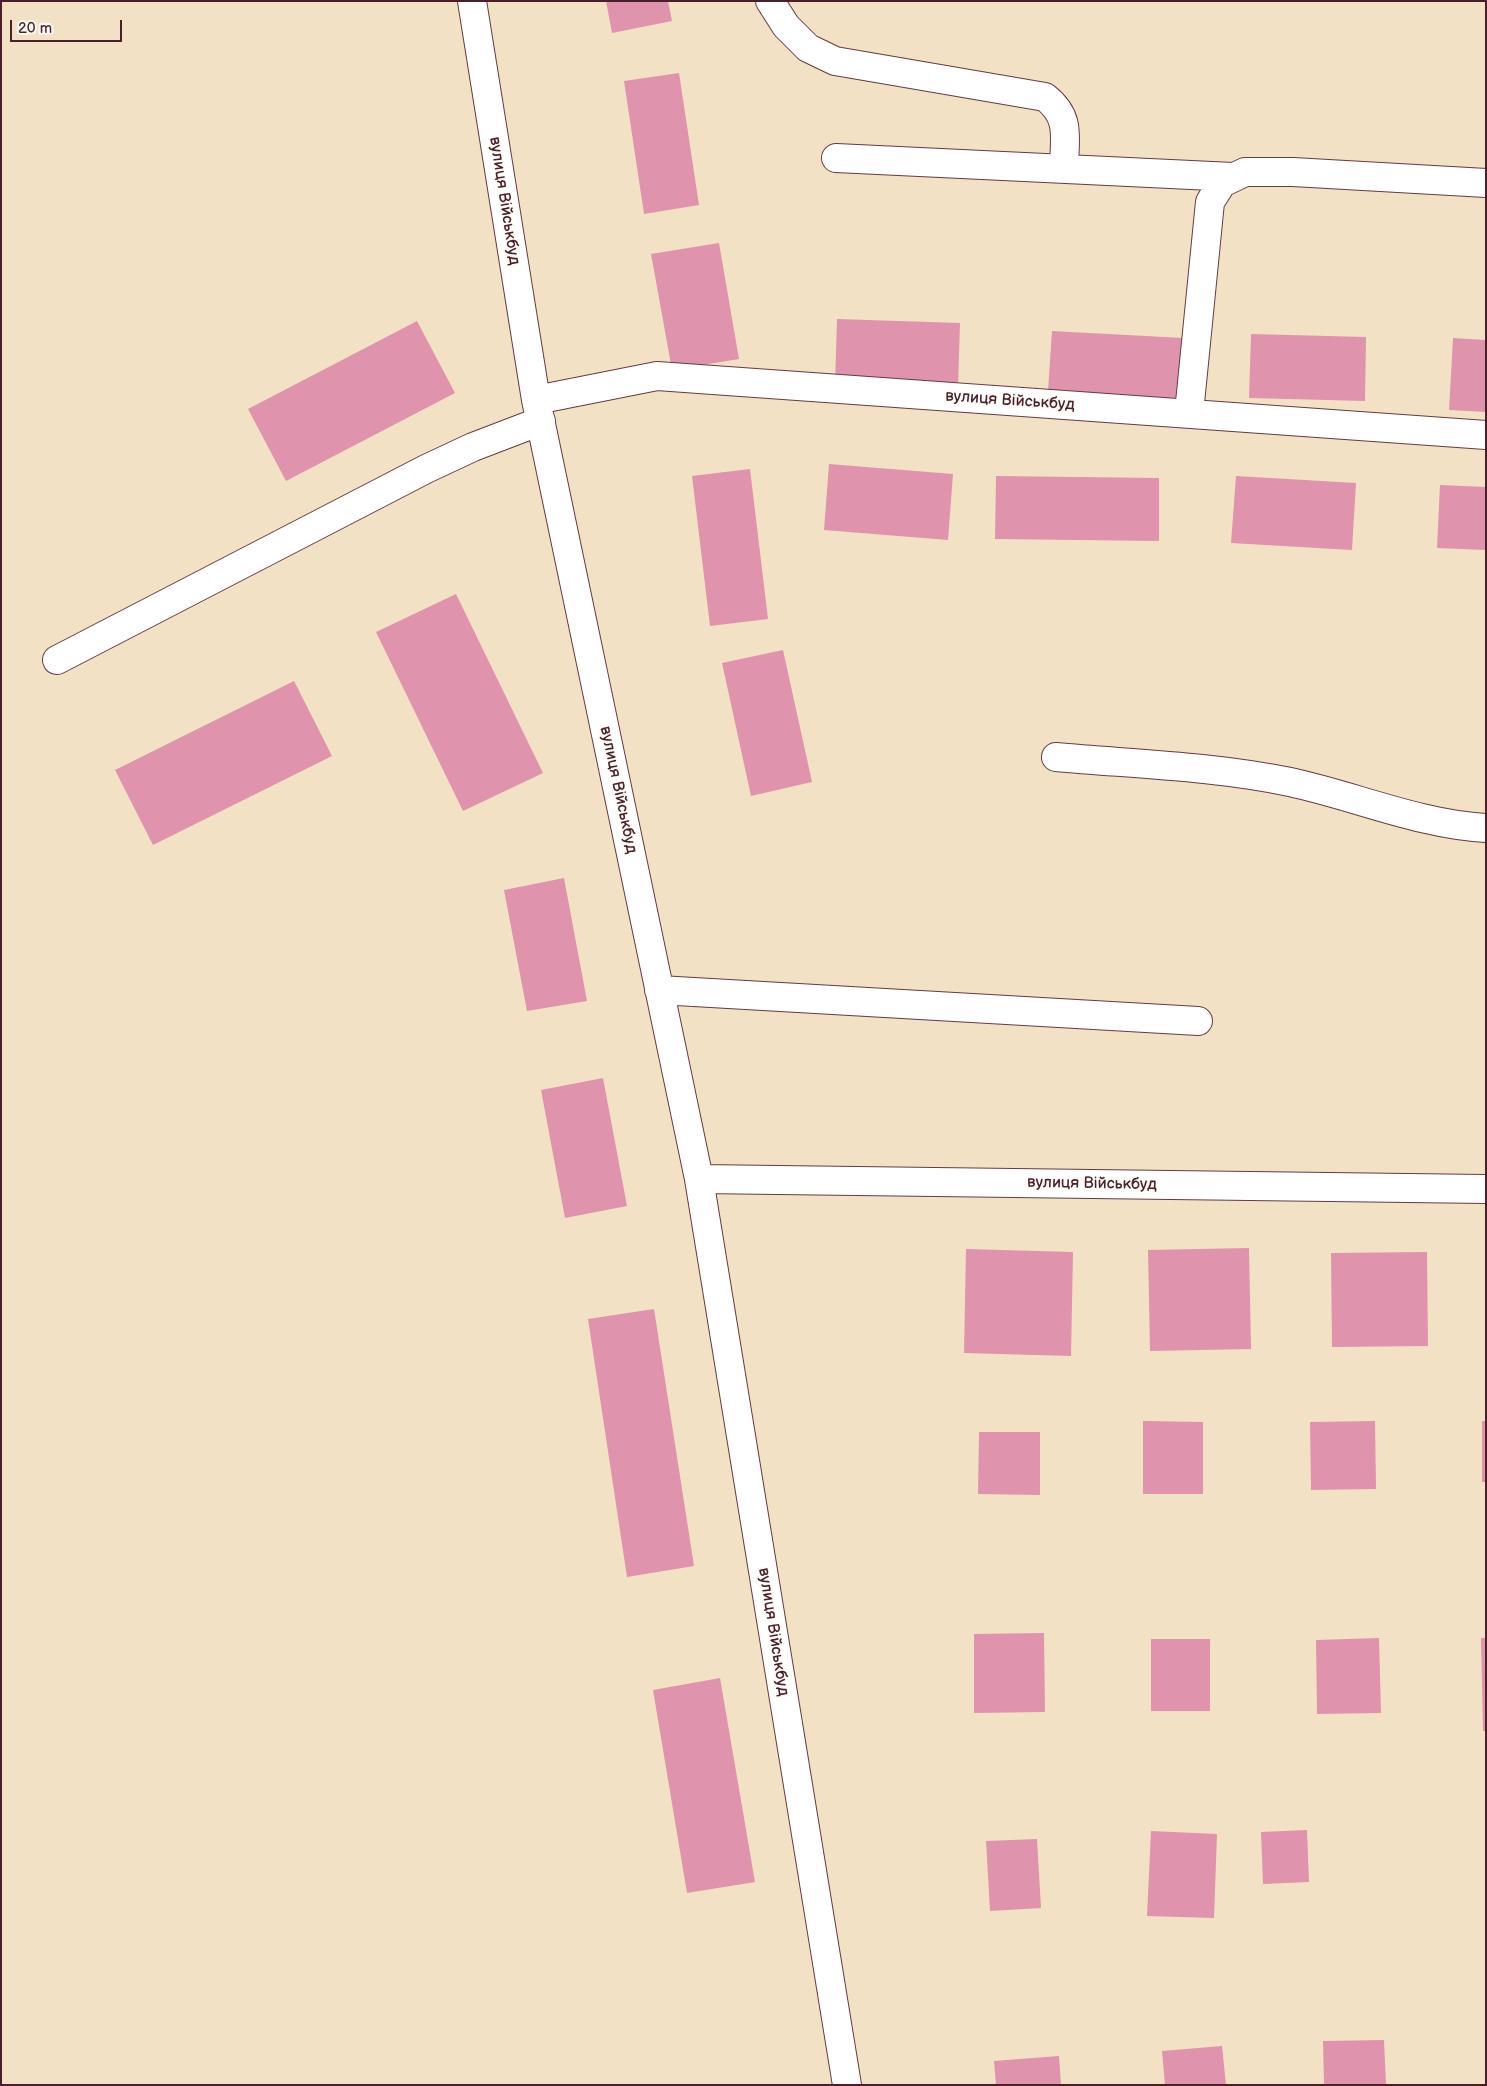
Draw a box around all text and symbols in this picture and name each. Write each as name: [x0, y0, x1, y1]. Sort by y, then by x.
scale bar: [12, 10, 125, 42]
text: 20 m: [18, 19, 52, 38]
street label: вулиця Військбуд: [484, 135, 524, 267]
street label: вулиця Військбуд: [945, 387, 1075, 415]
street label: вулиця Військбуд: [595, 725, 641, 855]
street label: вулиця Військбуд: [1027, 1173, 1157, 1195]
street label: вулиця Військбуд: [753, 1566, 793, 1698]

